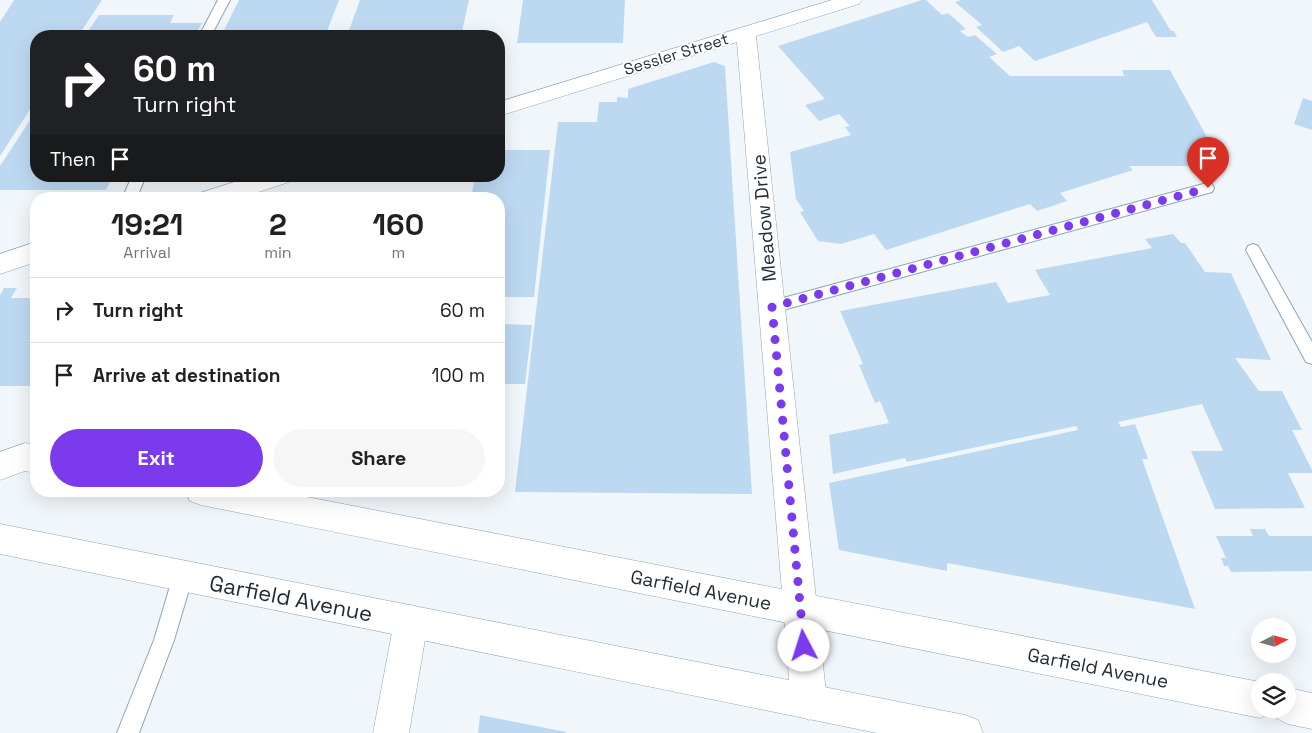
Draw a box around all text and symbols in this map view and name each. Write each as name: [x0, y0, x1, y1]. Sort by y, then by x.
street label: Sessler Street: [621, 28, 731, 80]
text: 60 m: [133, 47, 216, 91]
icon: right: [50, 50, 115, 115]
text: Turn right: [133, 90, 236, 118]
pin: [1187, 137, 1229, 188]
icon: arrive: [1194, 144, 1222, 172]
icon: arrive: [106, 145, 134, 173]
text: Then: [50, 147, 96, 172]
street label: Meadow Drive: [746, 153, 782, 283]
text: 19:21: [111, 205, 183, 244]
text: 2: [269, 205, 287, 244]
text: 160: [373, 205, 424, 244]
text: Arrival: [123, 242, 171, 263]
text: min: [264, 242, 292, 263]
text: m: [391, 242, 405, 263]
icon: right: [50, 296, 78, 324]
text: Turn right: [93, 298, 183, 323]
text: 60 m: [440, 298, 485, 323]
icon: arrive: [50, 361, 78, 389]
text: Arrive at destination: [93, 363, 281, 388]
text: 100 m: [431, 363, 485, 388]
button: Exit: [50, 429, 263, 487]
button: Share: [273, 429, 485, 487]
street label: Garfield Avenue: [628, 564, 774, 616]
street label: Garfield Avenue: [207, 568, 375, 628]
north arrow: [1251, 618, 1296, 662]
map controls: [1251, 618, 1296, 718]
position arrow: [777, 619, 829, 671]
street label: Garfield Avenue: [1025, 642, 1171, 694]
button: layers: [1251, 673, 1296, 718]

